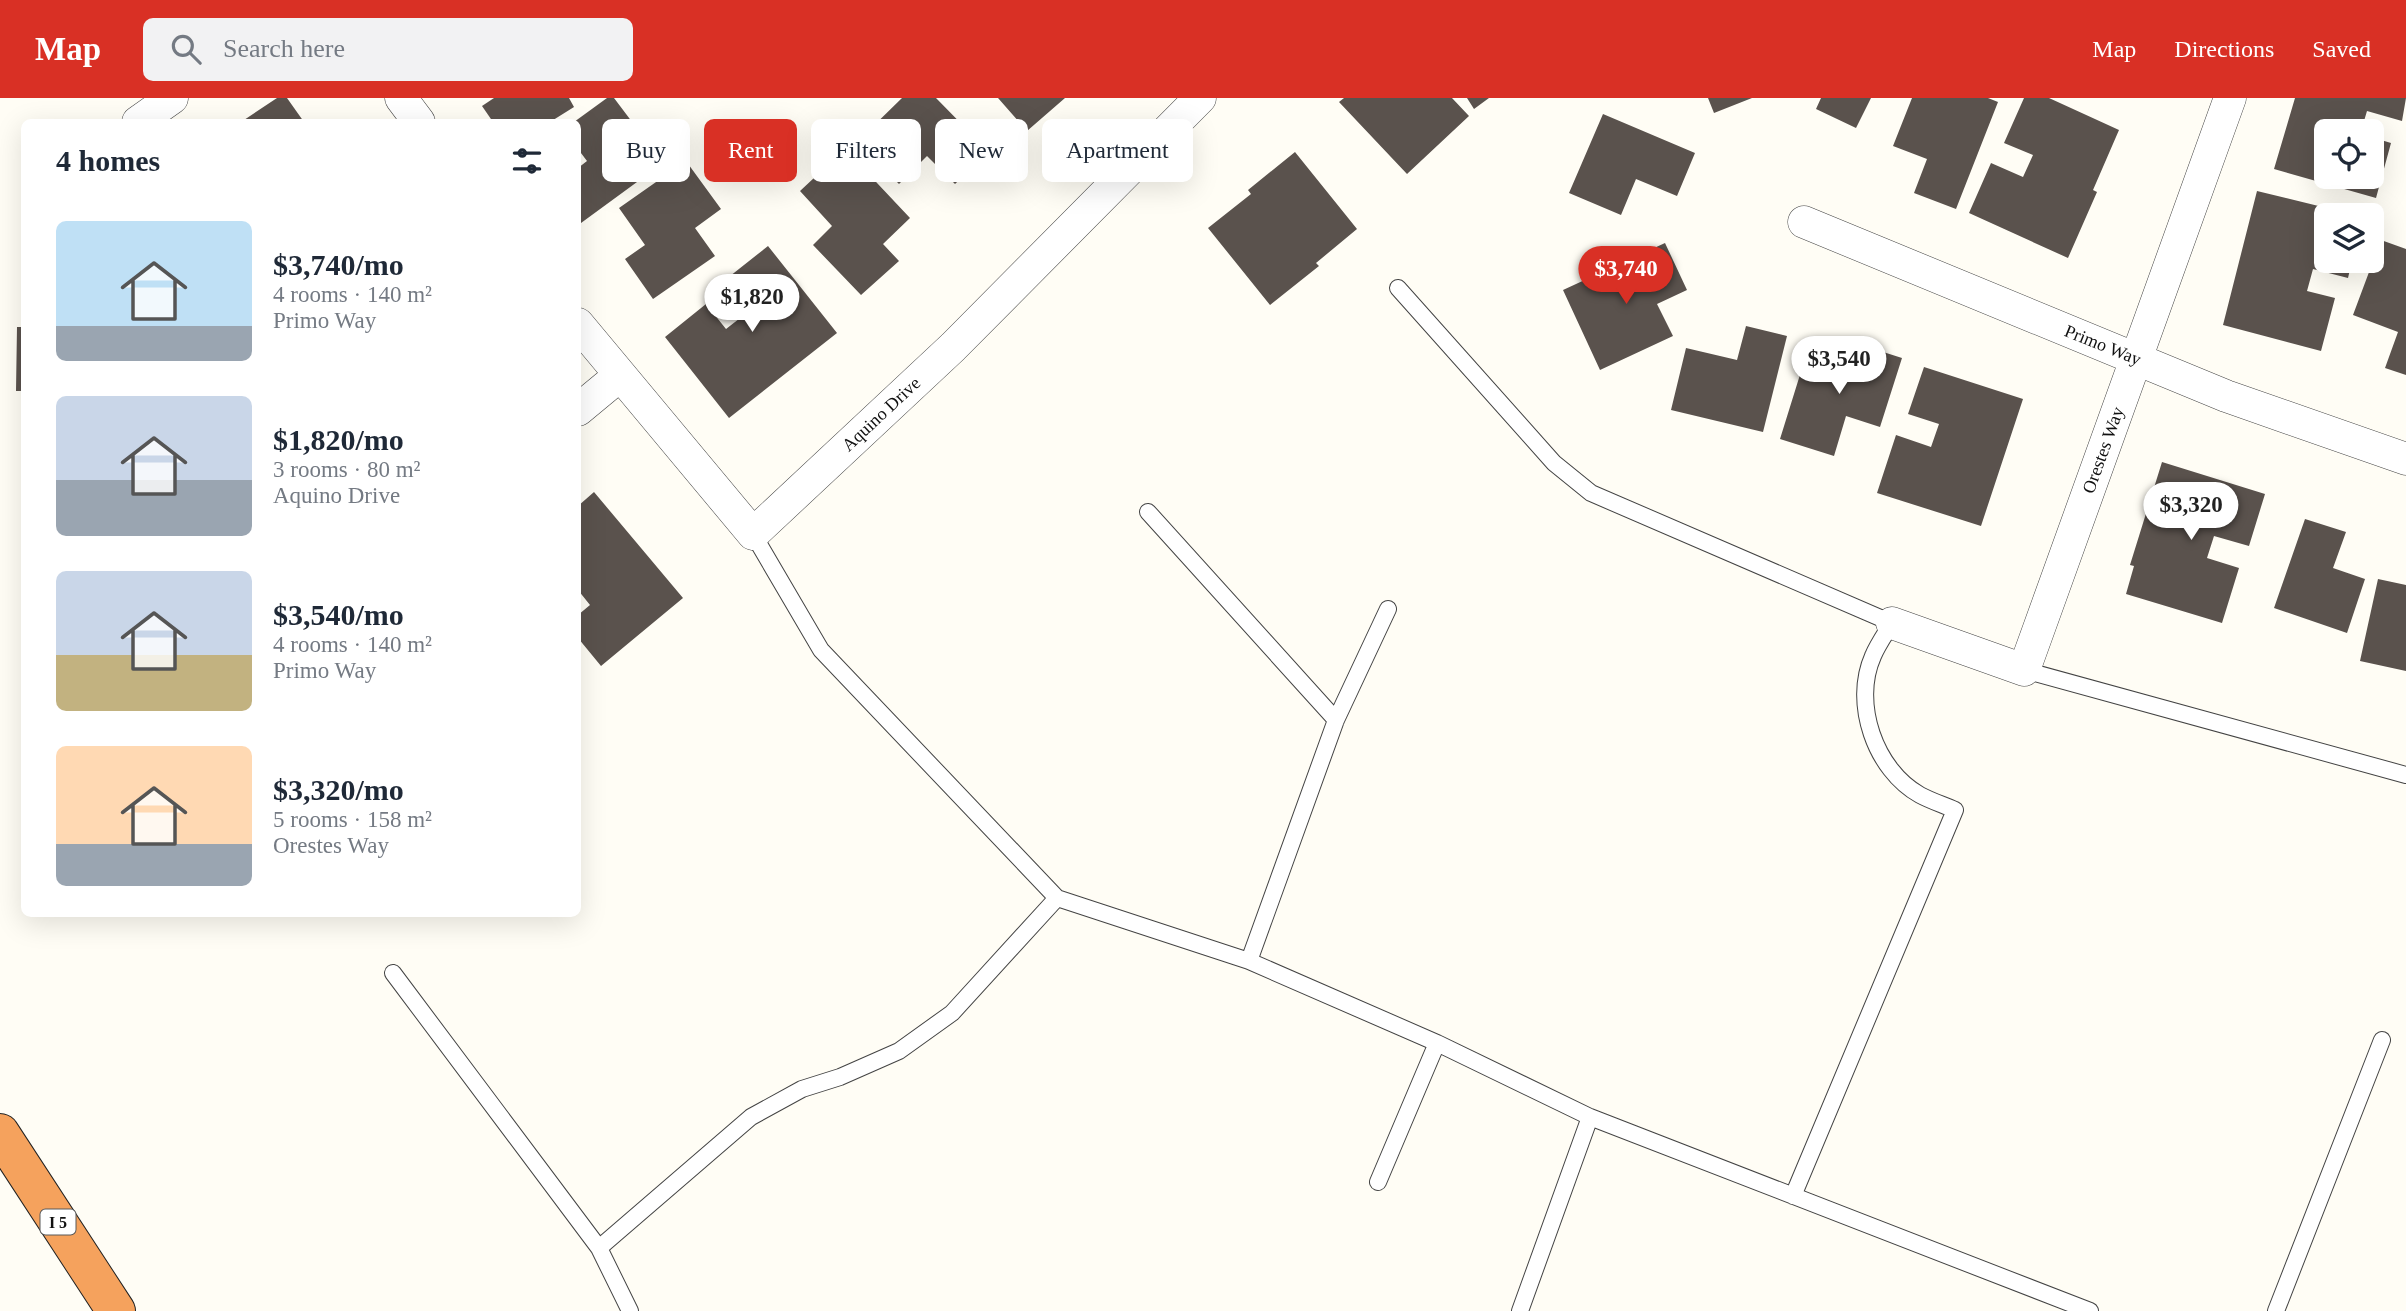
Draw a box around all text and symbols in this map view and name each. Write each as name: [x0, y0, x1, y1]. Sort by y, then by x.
search box: [143, 18, 633, 81]
icon: search: [167, 30, 205, 68]
text: Map: [35, 31, 101, 67]
text: Search here: [223, 34, 345, 63]
text: Map: [2092, 36, 2136, 62]
text: Directions: [2174, 36, 2274, 62]
text: Saved: [2312, 36, 2371, 62]
chip: Buy: [602, 119, 690, 182]
chip: Rent: [704, 119, 797, 182]
chip: Filters: [811, 119, 921, 182]
chip: New: [935, 119, 1028, 182]
chip: Apartment: [1042, 119, 1193, 182]
map controls: [2314, 119, 2384, 273]
button: locate: [2314, 119, 2384, 189]
icon: filters: [508, 142, 546, 180]
text: 4 homes: [56, 144, 160, 177]
button: layers: [2314, 203, 2384, 273]
pin: $3,740: [1569, 246, 1683, 306]
text: $3,740/mo: [273, 248, 404, 281]
icon: home: [112, 249, 196, 333]
text: $3,740: [1594, 256, 1658, 281]
pin: $1,820: [695, 274, 809, 334]
text: 4 rooms · 140 m²: [273, 282, 432, 307]
text: $1,820: [720, 284, 784, 309]
text: Primo Way: [273, 308, 376, 333]
street label: Primo Way: [2062, 321, 2144, 369]
pin: $3,540: [1782, 336, 1896, 396]
text: $3,540: [1807, 346, 1871, 371]
street label: Aquino Drive: [838, 373, 924, 455]
street label: Orestes Way: [2078, 404, 2128, 496]
text: $1,820/mo: [273, 423, 404, 456]
icon: home: [112, 424, 196, 508]
text: 3 rooms · 80 m²: [273, 457, 420, 482]
pin: $3,320: [2134, 482, 2248, 542]
text: Aquino Drive: [273, 483, 400, 508]
text: $3,320: [2159, 492, 2223, 517]
text: $3,540/mo: [273, 598, 404, 631]
icon: home: [112, 599, 196, 683]
text: 4 rooms · 140 m²: [273, 632, 432, 657]
text: Primo Way: [273, 658, 376, 683]
text: $3,320/mo: [273, 773, 404, 806]
icon: home: [112, 774, 196, 858]
text: 5 rooms · 158 m²: [273, 807, 432, 832]
text: Orestes Way: [273, 833, 389, 858]
road number: I 5: [41, 1210, 76, 1234]

